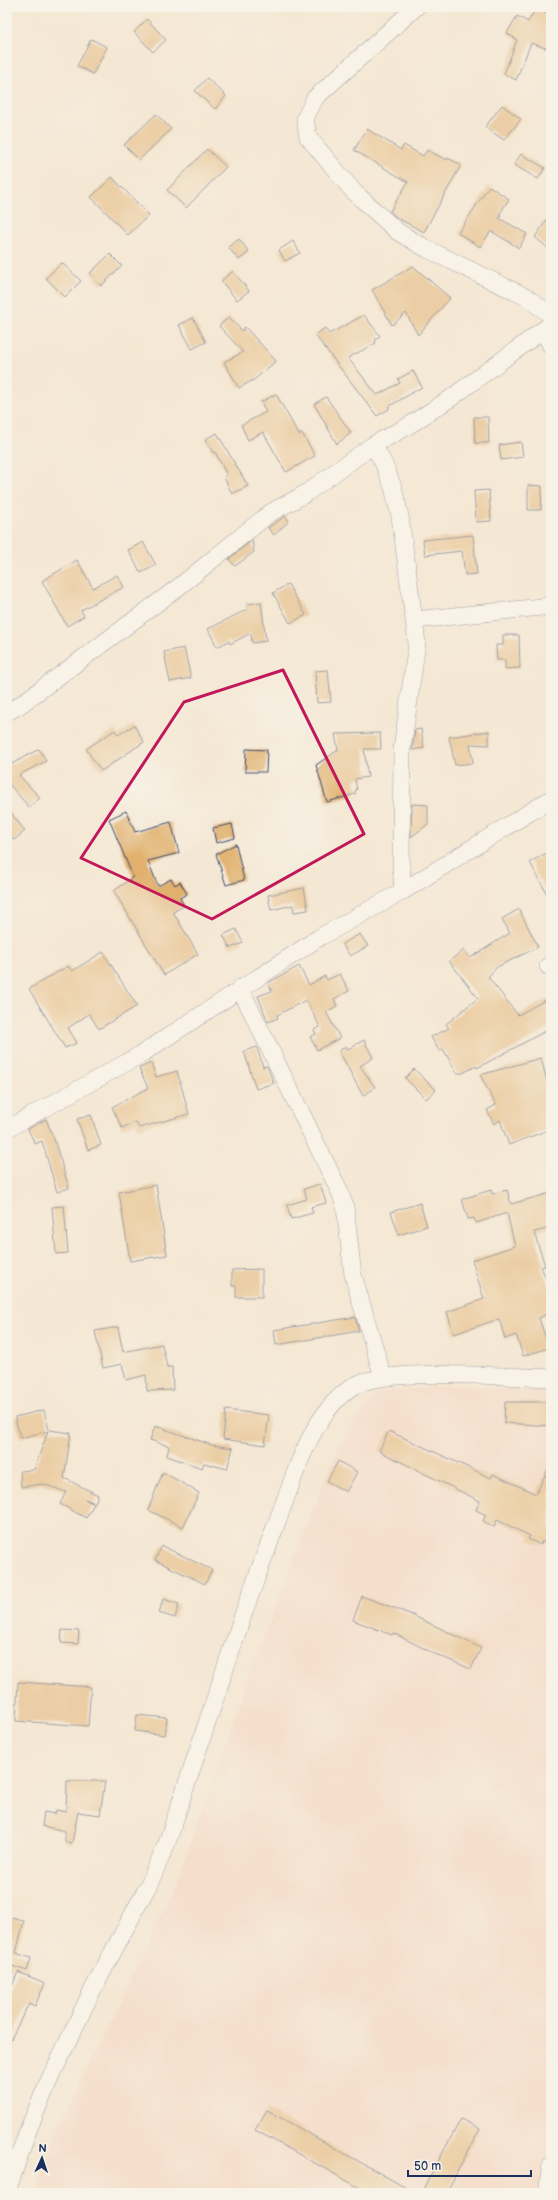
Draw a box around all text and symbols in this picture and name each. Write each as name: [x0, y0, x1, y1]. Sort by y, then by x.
north arrow: [22, 2138, 62, 2178]
text: N: [38, 2142, 47, 2155]
scale bar: [408, 2152, 531, 2178]
text: 50 m: [414, 2159, 441, 2174]

